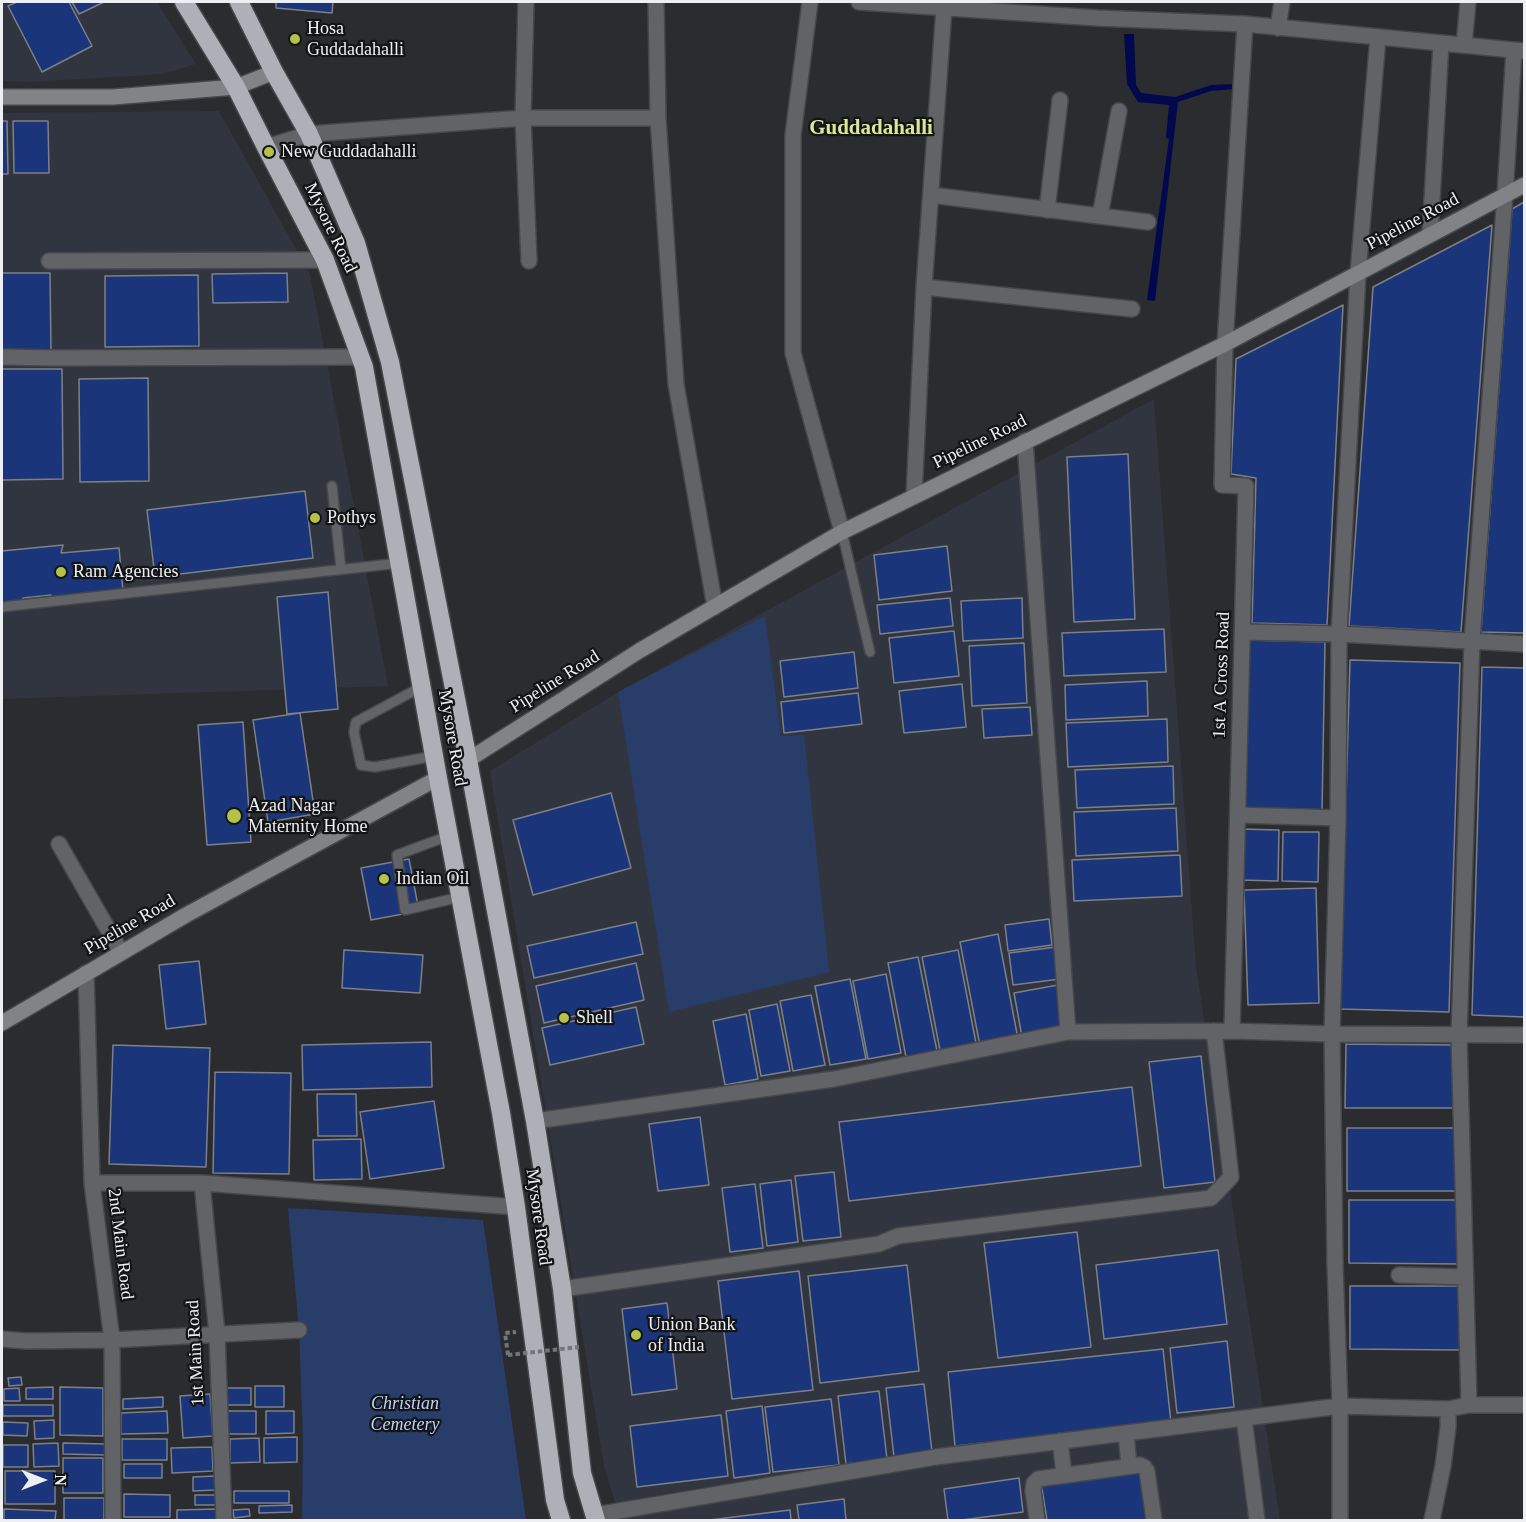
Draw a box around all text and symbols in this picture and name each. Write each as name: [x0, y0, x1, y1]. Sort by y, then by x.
place label: Hosa Guddadahalli: [307, 18, 404, 60]
marker: Hosa Guddadahalli: [288, 32, 302, 46]
district label: Guddadahalli: [809, 116, 933, 142]
place label: New Guddadahalli: [281, 141, 416, 163]
marker: New Guddadahalli: [262, 145, 276, 159]
street label: Mysore Road: [299, 179, 361, 277]
street label: Pipeline Road: [1363, 189, 1463, 255]
street label: Pipeline Road: [930, 410, 1030, 474]
place label: Pothys: [327, 507, 376, 529]
marker: Pothys: [308, 511, 322, 525]
place label: Ram Agencies: [73, 561, 178, 583]
marker: Ram Agencies: [54, 565, 68, 579]
street label: 1st A Cross Road: [1209, 611, 1235, 739]
street label: Pipeline Road: [506, 646, 604, 718]
street label: Mysore Road: [433, 688, 471, 788]
place label: Azad Nagar Maternity Home: [248, 795, 367, 838]
marker: Azad Nagar Maternity Home: [225, 807, 243, 825]
place label: Indian Oil: [396, 868, 469, 890]
marker: Indian Oil: [377, 872, 391, 886]
street label: Pipeline Road: [81, 890, 179, 960]
place label: Shell: [576, 1007, 613, 1029]
marker: Shell: [557, 1011, 571, 1025]
street label: Mysore Road: [521, 1167, 555, 1267]
street label: 2nd Main Road: [102, 1187, 138, 1301]
street label: 1st Main Road: [182, 1300, 210, 1406]
place label: Union Bank of India: [648, 1314, 735, 1356]
marker: Union Bank of India: [629, 1328, 643, 1342]
park label: Christian Cemetery: [371, 1393, 439, 1436]
north arrow: [12, 1450, 72, 1510]
text: N: [52, 1474, 69, 1486]

